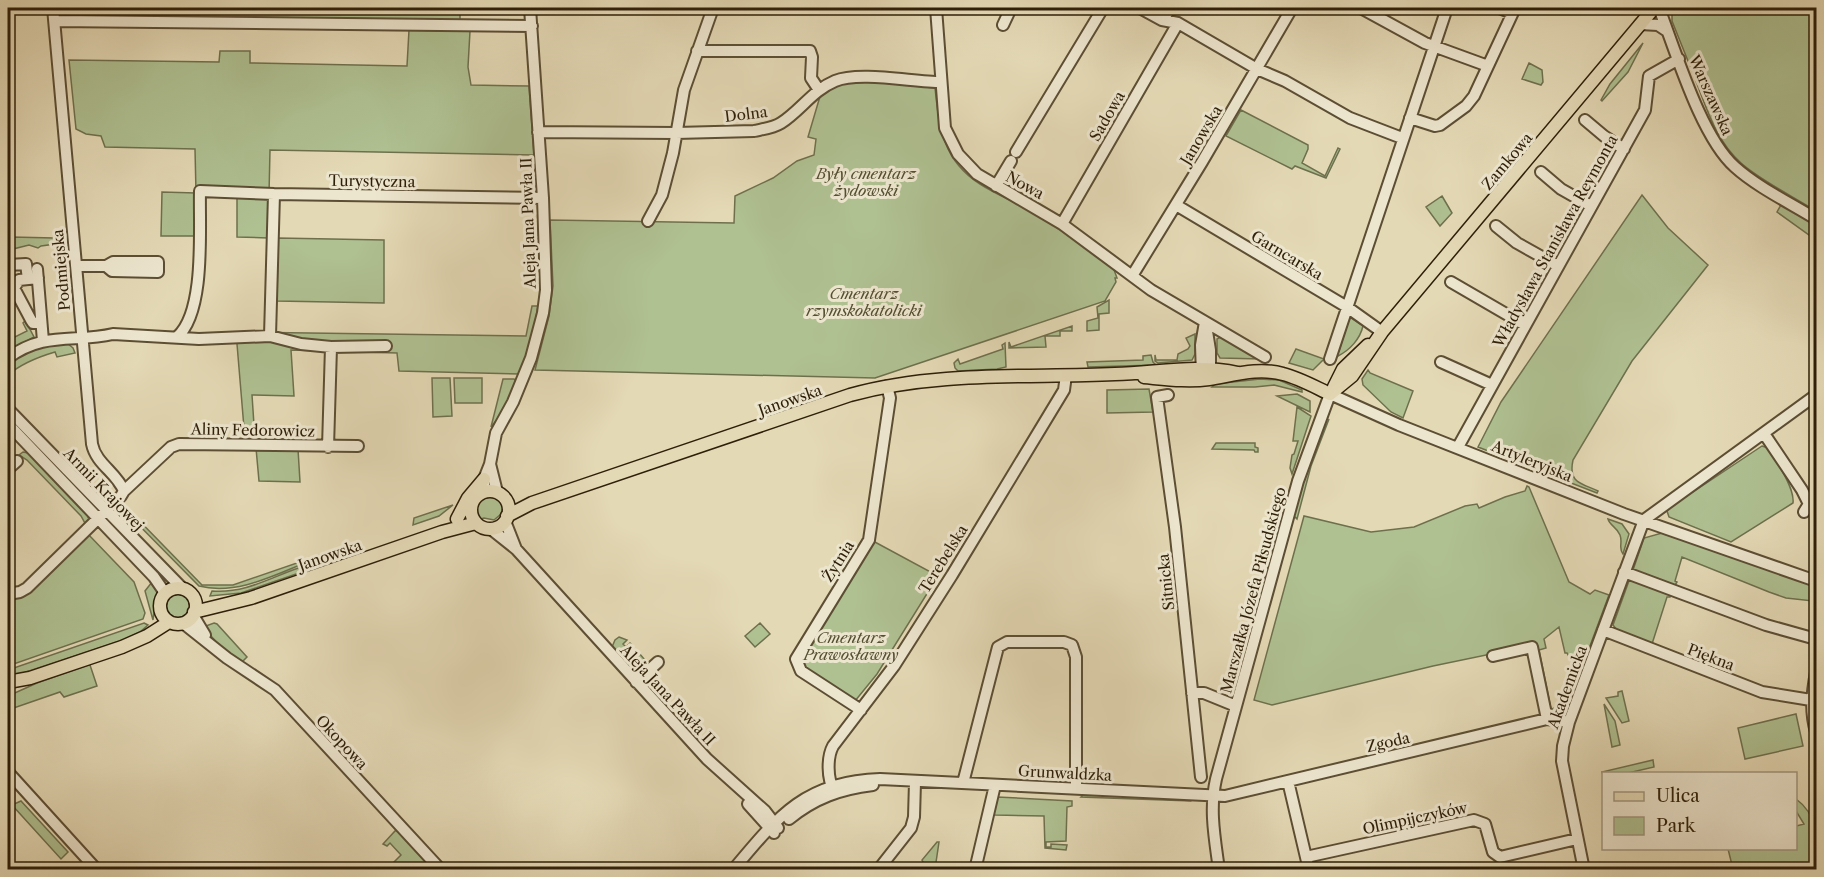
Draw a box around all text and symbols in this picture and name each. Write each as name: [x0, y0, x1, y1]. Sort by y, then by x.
street label: Warszawska: [1684, 51, 1737, 138]
street label: Sadowa: [1085, 88, 1129, 144]
street label: Dolna: [723, 102, 769, 126]
street label: Janowska: [1175, 102, 1226, 170]
street label: Zamkowa: [1478, 128, 1536, 193]
street label: Władysława Stanisława Reymonta: [1488, 131, 1622, 352]
street label: Aleja Jana Pawła II: [516, 157, 540, 290]
park label: Były cmentarz żydowski: [815, 164, 917, 200]
street label: Nowa: [1003, 167, 1047, 203]
street label: Turystyczna: [328, 171, 416, 191]
street label: Garncarska: [1248, 226, 1327, 284]
street label: Podmiejska: [48, 228, 74, 312]
park label: Cmentarz rzymskokatolicki: [805, 284, 923, 320]
street label: Janowska: [754, 380, 824, 420]
street label: Aliny Fedorowicz: [190, 419, 316, 441]
street label: Artyleryjska: [1488, 436, 1575, 486]
street label: Armii Krajowej: [59, 443, 148, 534]
street label: Marszałka Józefa Piłsudskiego: [1216, 485, 1290, 695]
street label: Terebelska: [914, 521, 972, 597]
street label: Janowska: [294, 535, 364, 575]
street label: Żytnia: [818, 537, 858, 585]
street label: Sitnicka: [1154, 553, 1178, 611]
park label: Cmentarz Prawosławny: [802, 628, 899, 664]
street label: Piękna: [1685, 639, 1737, 675]
street label: Aleja Jana Pawła II: [616, 640, 720, 749]
street label: Akademicka: [1543, 643, 1591, 732]
street label: Okopowa: [312, 711, 372, 773]
street label: Zgoda: [1364, 728, 1412, 756]
street label: Grunwaldzka: [1017, 761, 1113, 785]
legend: [1602, 772, 1797, 850]
text: Ulica: [1656, 785, 1700, 807]
street label: Olimpijczyków: [1361, 798, 1470, 838]
text: Park: [1656, 815, 1697, 837]

